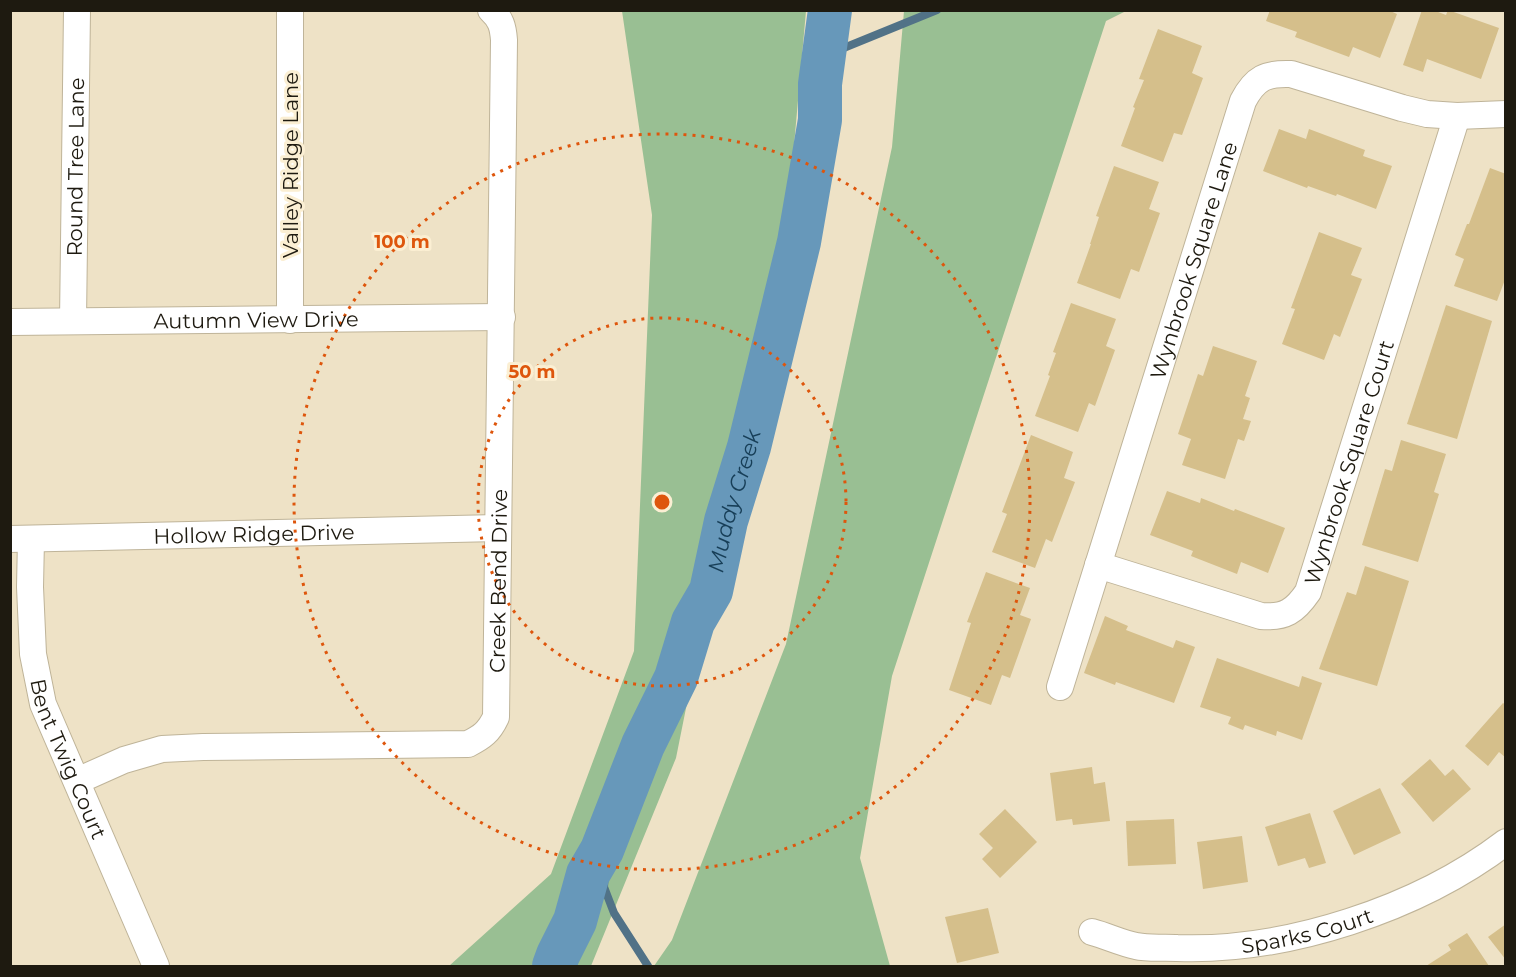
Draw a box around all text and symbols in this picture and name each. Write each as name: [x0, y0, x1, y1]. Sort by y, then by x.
street label: Valley Ridge Lane: [278, 72, 303, 258]
street label: Round Tree Lane: [61, 77, 89, 257]
street label: Wynbrook Square Lane: [1144, 138, 1242, 382]
text: 100 m: [374, 231, 430, 253]
street label: Autumn View Drive: [153, 306, 359, 333]
street label: Wynbrook Square Court: [1299, 337, 1399, 588]
text: 50 m: [509, 361, 555, 383]
water label: Muddy Creek: [702, 426, 766, 575]
street label: Creek Bend Drive: [484, 489, 512, 673]
centre of rings: [652, 492, 672, 512]
street label: Hollow Ridge Drive: [153, 519, 355, 548]
street label: Bent Twig Court: [26, 676, 112, 843]
street label: Sparks Court: [1240, 902, 1376, 958]

